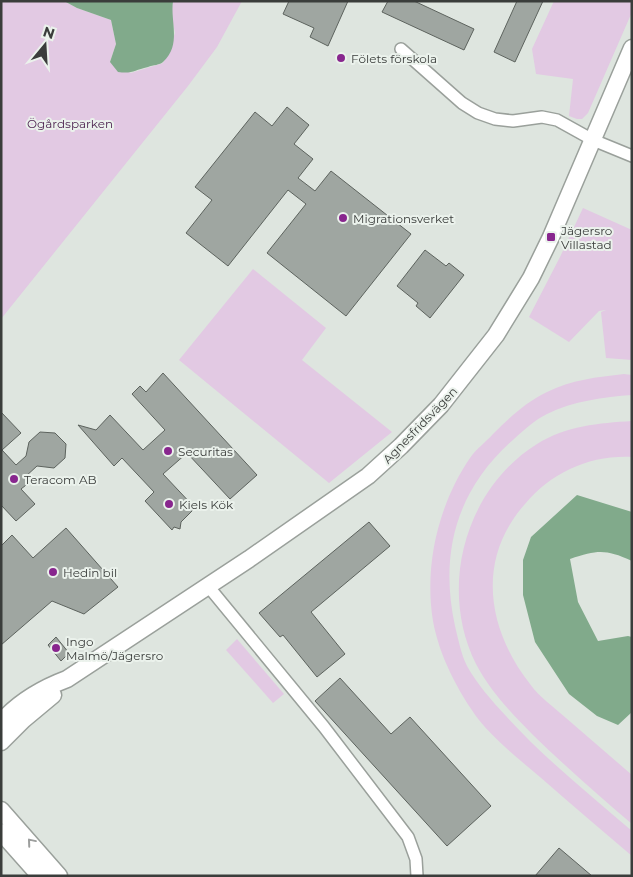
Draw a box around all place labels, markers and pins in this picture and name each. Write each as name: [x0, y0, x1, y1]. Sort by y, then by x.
place label: Fölets förskola: [351, 51, 437, 66]
marker: Fölets förskola: [335, 52, 347, 64]
place label: Migrationsverket: [353, 211, 454, 226]
marker: Migrationsverket: [337, 212, 349, 224]
place label: Jägersro Villastad: [560, 223, 612, 252]
marker: Jägersro Villastad: [545, 231, 557, 243]
place label: Securitas: [178, 444, 233, 459]
marker: Securitas: [162, 445, 174, 457]
place label: Teracom AB: [24, 472, 97, 487]
marker: Teracom AB: [8, 473, 20, 485]
place label: Kiels Kök: [179, 497, 234, 512]
marker: Kiels Kök: [163, 498, 175, 510]
place label: Hedin bil: [63, 565, 117, 580]
marker: Hedin bil: [47, 566, 59, 578]
place label: Ingo Malmö/Jägersro: [66, 634, 163, 663]
marker: Ingo Malmö/Jägersro: [50, 642, 62, 654]

